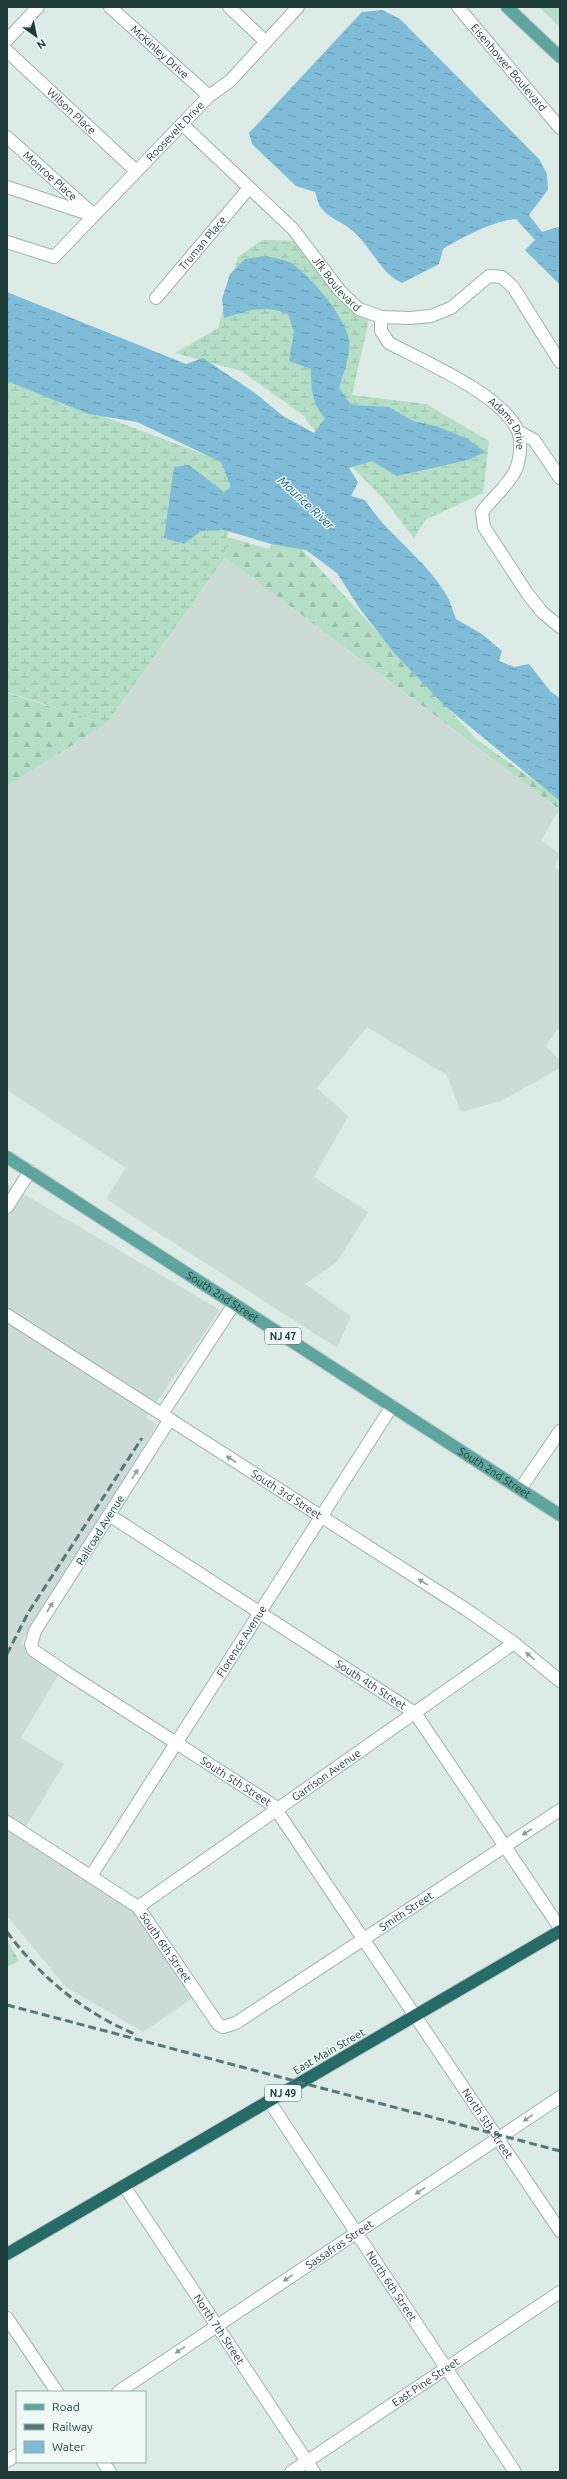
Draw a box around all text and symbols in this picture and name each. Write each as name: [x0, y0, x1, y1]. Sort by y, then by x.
north arrow: [16, 16, 56, 56]
street label: Eisenhower Boulevard: [469, 21, 549, 113]
street label: McKinley Drive: [129, 23, 191, 81]
text: N: [35, 37, 48, 52]
street label: Wilson Place: [45, 85, 98, 137]
street label: Roosevelt Drive: [144, 99, 206, 163]
street label: Monroe Place: [21, 149, 79, 203]
street label: Truman Place: [176, 214, 229, 272]
street label: Jfk Boulevard: [310, 254, 363, 314]
street label: Adams Drive: [486, 395, 526, 450]
water label: Maurice River: [276, 473, 337, 532]
street label: South 2nd Street: [184, 1269, 262, 1325]
road number: NJ 47: [265, 1328, 301, 1344]
street label: South 2nd Street: [456, 1445, 534, 1501]
one-way arrow: [226, 1455, 236, 1463]
street label: South 3rd Street: [249, 1467, 325, 1522]
one-way arrow: [131, 1469, 139, 1479]
street label: Railroad Avenue: [74, 1493, 126, 1567]
one-way arrow: [417, 1579, 429, 1586]
one-way arrow: [46, 1602, 54, 1612]
street label: Florence Avenue: [214, 1603, 269, 1679]
one-way arrow: [525, 1652, 535, 1661]
street label: South 4th Street: [333, 1657, 409, 1712]
street label: Garrison Avenue: [290, 1747, 363, 1803]
street label: South 5th Street: [198, 1754, 274, 1809]
one-way arrow: [522, 1828, 533, 1836]
street label: Smith Street: [377, 1889, 436, 1933]
street label: South 6th Street: [138, 1910, 194, 1985]
street label: East Main Street: [291, 2025, 368, 2076]
road number: NJ 49: [265, 2085, 301, 2101]
street label: North 5th Street: [460, 2086, 516, 2161]
one-way arrow: [522, 2115, 533, 2122]
one-way arrow: [414, 2187, 425, 2195]
street label: Sassafras Street: [303, 2217, 376, 2271]
street label: North 6th Street: [364, 2249, 420, 2324]
one-way arrow: [283, 2274, 293, 2282]
street label: North 7th Street: [192, 2292, 247, 2367]
one-way arrow: [174, 2347, 186, 2354]
street label: East Pine Street: [390, 2355, 462, 2409]
legend: [16, 2391, 146, 2463]
text: Road: [52, 2400, 80, 2413]
text: Railway: [52, 2420, 93, 2433]
text: Water: [52, 2440, 85, 2453]

